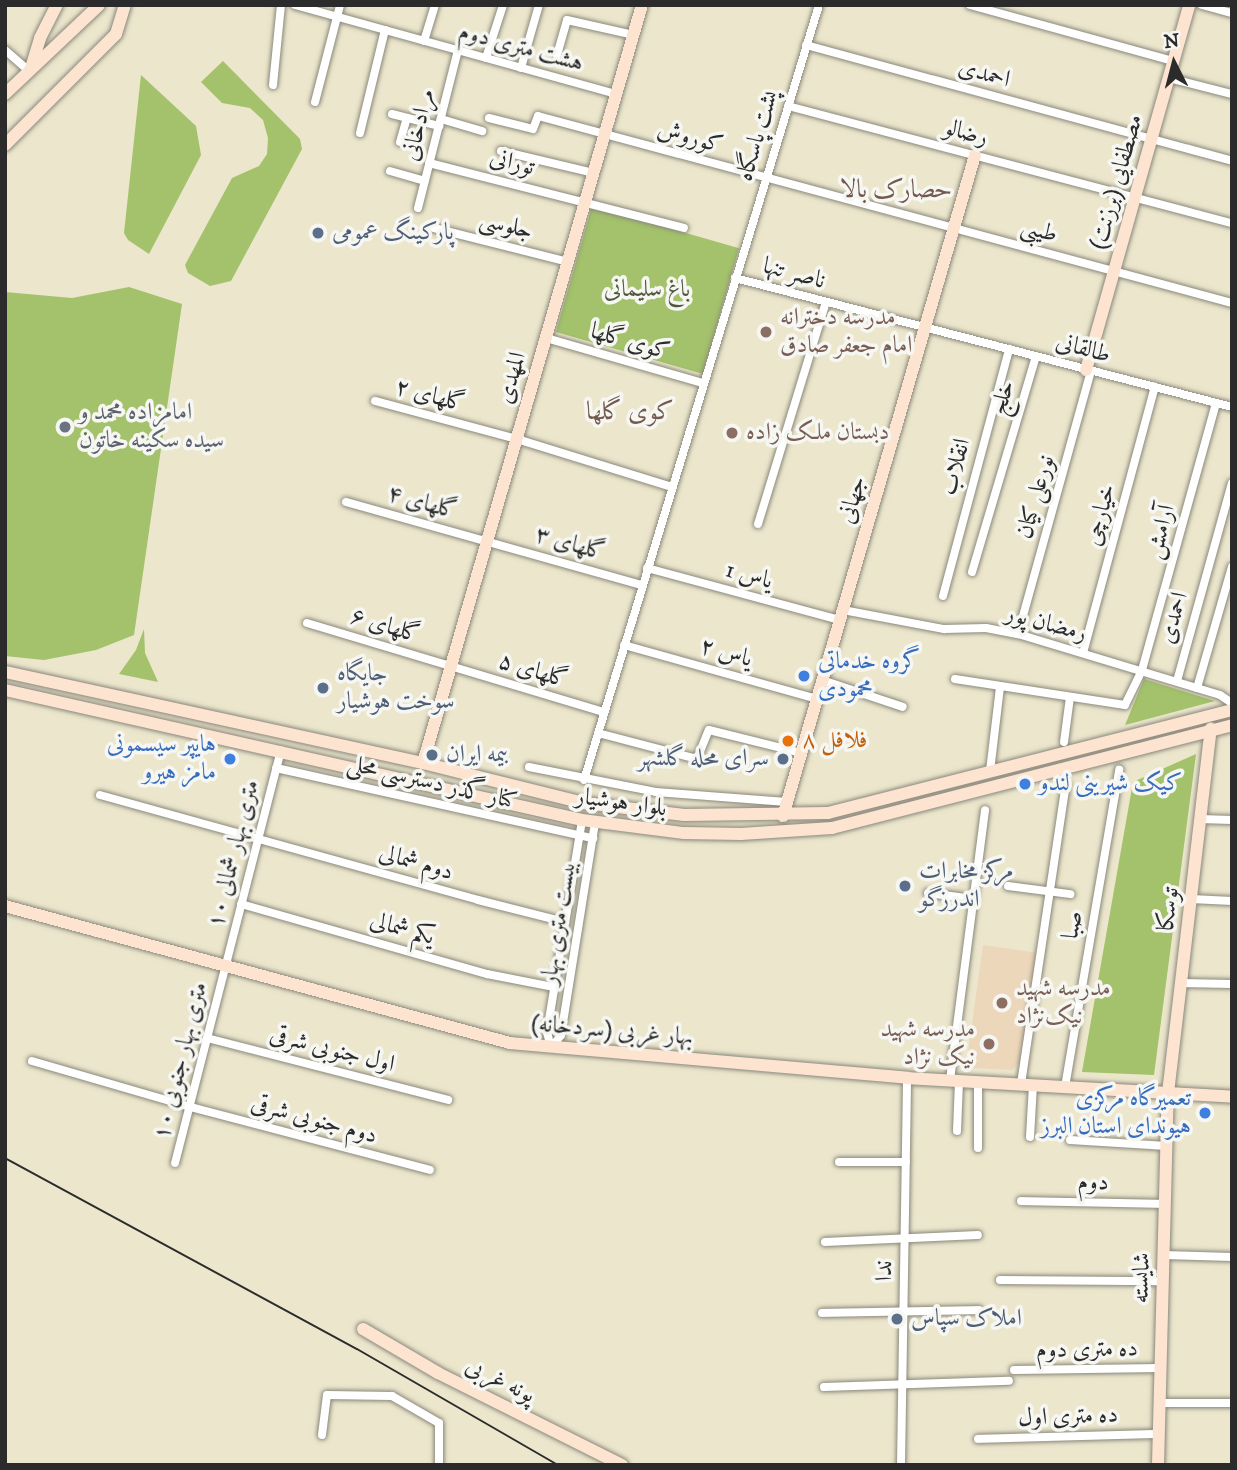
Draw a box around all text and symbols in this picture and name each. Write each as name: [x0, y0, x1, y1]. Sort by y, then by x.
street label: هشت متری دوم: [455, 18, 587, 78]
north arrow: [1139, 28, 1209, 98]
text: N: [1163, 29, 1181, 54]
street label: احمدی: [955, 53, 1013, 95]
street label: مرادخانی: [396, 86, 442, 164]
street label: پشت پاسگاه: [731, 87, 785, 185]
street label: مصطفایی (برزنت): [1084, 111, 1150, 253]
street label: رضالو: [941, 113, 991, 153]
street label: کوروش: [654, 115, 726, 161]
street label: تورانی: [487, 144, 537, 182]
district label: حصارک بالا: [840, 174, 952, 206]
street label: جلوسی: [476, 205, 536, 247]
street label: طیبی: [1017, 212, 1061, 250]
place label: پارکینگ عمومی: [332, 219, 454, 247]
marker: پارکینگ عمومی: [310, 225, 326, 241]
street label: ناصر تنها: [760, 252, 828, 296]
park label: باغ سلیمانی: [604, 276, 690, 304]
place label: مدرسه دخترانه امام جعفر صادق: [780, 304, 913, 360]
street label: کوی گلها: [587, 317, 673, 367]
marker: مدرسه دخترانه امام جعفر صادق: [758, 324, 774, 340]
street label: طالقانی: [1052, 328, 1114, 370]
street label: المهدی: [491, 349, 533, 407]
street label: گلهای ۲: [392, 373, 468, 419]
street label: خلج: [984, 377, 1022, 419]
district label: کوی گلها: [586, 396, 674, 428]
place label: امامزاده محمد و سیده سکینه خاتون: [79, 399, 224, 455]
marker: امامزاده محمد و سیده سکینه خاتون: [57, 419, 73, 435]
place label: دبستان ملک زاده: [746, 419, 889, 447]
marker: دبستان ملک زاده: [724, 425, 740, 441]
street label: انقلاب: [935, 435, 977, 499]
street label: نورعلی کیان: [1010, 452, 1062, 542]
street label: جهانی: [833, 473, 873, 527]
street label: گلهای ۴: [384, 480, 460, 526]
street label: خیارچی: [1079, 481, 1123, 549]
street label: آرامش: [1140, 502, 1182, 562]
street label: گلهای ۳: [532, 520, 608, 568]
street label: یاس 1: [722, 556, 776, 596]
street label: احمدی: [1153, 589, 1195, 647]
street label: رمضان پور: [1002, 599, 1090, 649]
street label: گلهای ۶: [347, 602, 423, 650]
street label: یاس ۲: [697, 632, 755, 674]
street label: گلهای ۵: [495, 647, 571, 695]
place label: گروه خدماتی محمودی: [818, 648, 920, 704]
place label: جایگاه سوخت هوشیار: [337, 660, 455, 716]
marker: گروه خدماتی محمودی: [796, 668, 812, 684]
marker: جایگاه سوخت هوشیار: [315, 680, 331, 696]
place label: فلافل ۸: [802, 727, 867, 755]
place label: هایپر سیسمونی مامز هیرو: [107, 731, 216, 787]
marker: فلافل ۸: [780, 733, 796, 749]
place label: بیمه ایران: [446, 741, 508, 769]
place label: سرای محله گلشهر: [638, 745, 769, 773]
marker: بیمه ایران: [424, 747, 440, 763]
street label: کنار گذر دسترسی محلی: [344, 749, 520, 817]
marker: هایپر سیسمونی مامز هیرو: [222, 751, 238, 767]
marker: سرای محله گلشهر: [775, 751, 791, 767]
place label: کیک شیرینی لندو: [1039, 770, 1182, 798]
marker: کیک شیرینی لندو: [1017, 776, 1033, 792]
street label: ۱۰ متری بهار شمالی: [202, 777, 266, 931]
street label: بلوار هوشیار: [573, 782, 669, 824]
street label: دوم شمالی: [376, 839, 456, 887]
place label: مرکز مخابرات اندرزگو: [919, 858, 1013, 914]
street label: بیست متری بهار: [535, 859, 583, 987]
marker: مرکز مخابرات اندرزگو: [897, 878, 913, 894]
street label: توسکا: [1152, 886, 1186, 932]
street label: یکم شمالی: [366, 906, 438, 952]
street label: صبا: [1056, 909, 1090, 941]
place label: مدرسه شهید نیک‌نژاد: [1016, 975, 1111, 1031]
street label: ۱۰ متری بهار جنوبی: [147, 979, 215, 1143]
marker: مدرسه شهید نیک‌نژاد: [994, 995, 1010, 1011]
street label: بهار غربی (سردخانه): [530, 1010, 694, 1052]
place label: مدرسه شهید نیک نژاد: [880, 1016, 975, 1072]
street label: اول جنوبی شرقی: [267, 1021, 397, 1079]
marker: مدرسه شهید نیک نژاد: [981, 1036, 997, 1052]
place label: تعمیرگاه مرکزی هیوندای استان البرز: [1040, 1085, 1191, 1141]
street label: دوم جنوبی شرقی: [248, 1089, 380, 1151]
marker: تعمیرگاه مرکزی هیوندای استان البرز: [1197, 1105, 1213, 1121]
street label: دوم: [1077, 1168, 1109, 1198]
street label: شایسته: [1127, 1252, 1157, 1304]
street label: ندا: [870, 1260, 900, 1282]
place label: املاک سپاس: [911, 1305, 1022, 1333]
marker: املاک سپاس: [889, 1311, 905, 1327]
street label: ده متری دوم: [1036, 1335, 1138, 1365]
street label: پونه غربی: [460, 1352, 540, 1410]
street label: ده متری اول: [1017, 1401, 1119, 1433]

